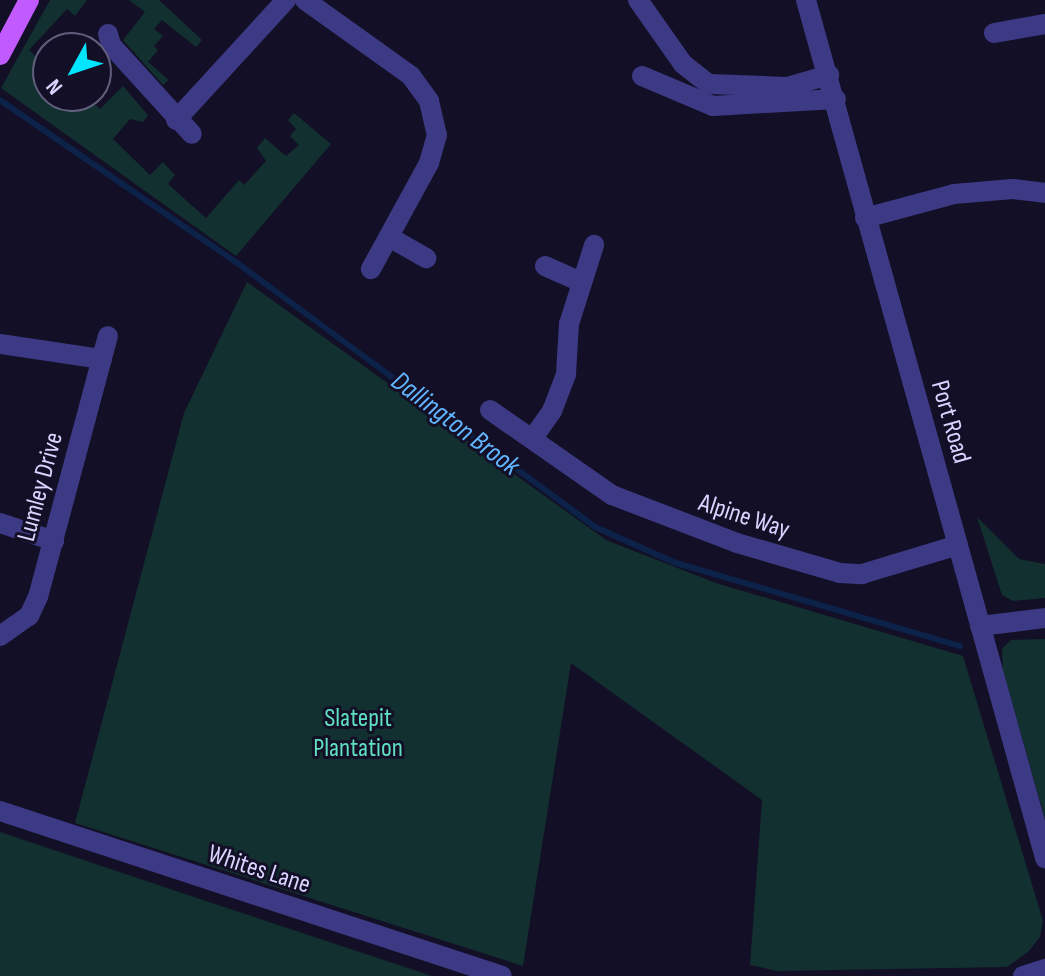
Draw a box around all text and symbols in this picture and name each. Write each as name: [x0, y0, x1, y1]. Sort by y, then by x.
north arrow: [32, 32, 112, 112]
text: N: [41, 73, 69, 100]
water label: Dallington Brook: [384, 365, 526, 483]
street label: Port Road: [923, 377, 977, 467]
street label: Lumley Drive: [11, 429, 71, 545]
street label: Alpine Way: [695, 488, 793, 546]
park label: Slatepit Plantation: [313, 703, 403, 764]
street label: Whites Lane: [204, 839, 314, 901]

